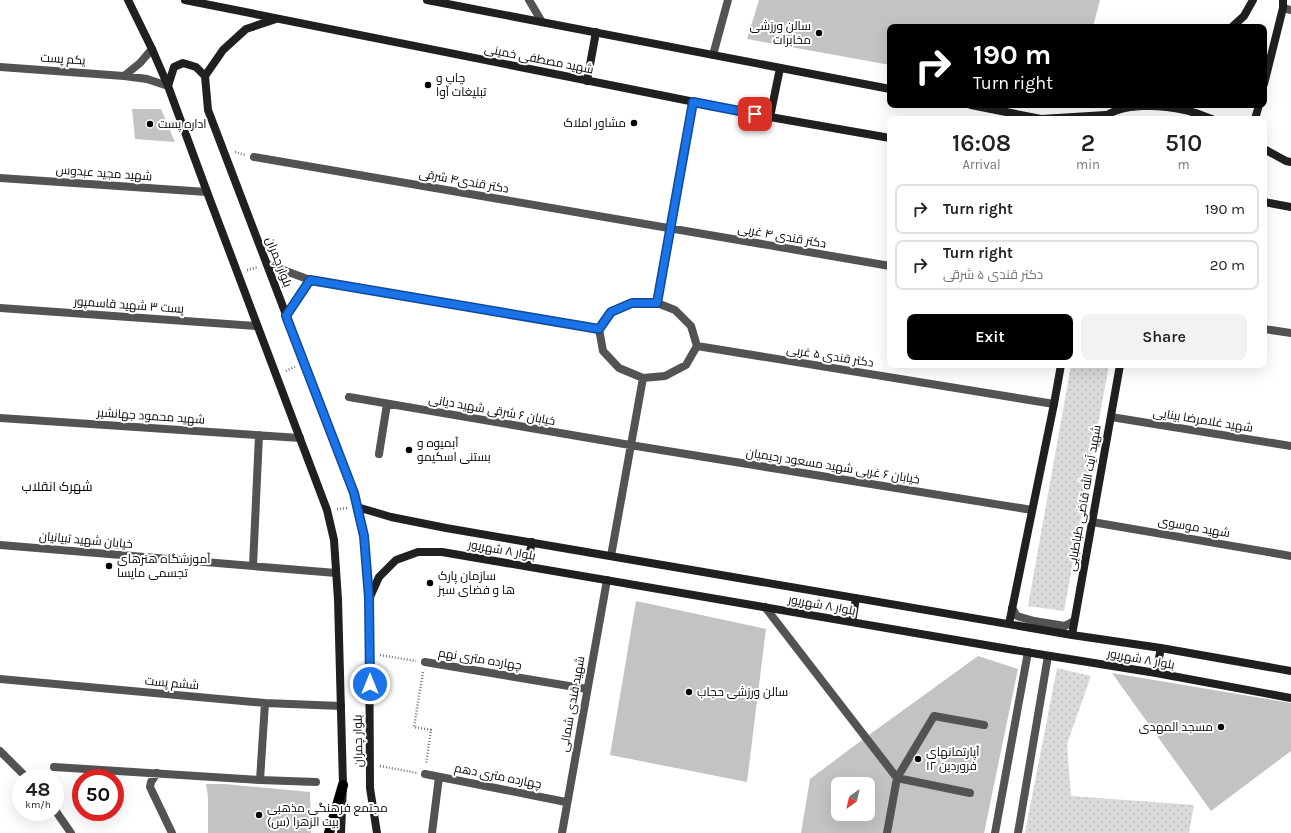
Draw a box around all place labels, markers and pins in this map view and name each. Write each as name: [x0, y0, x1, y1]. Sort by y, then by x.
place label: سالن ورزشی مخابرات: [750, 19, 811, 47]
marker: سالن ورزشی مخابرات: [814, 28, 824, 38]
place label: چاپ و تبلیغات آوا: [436, 71, 487, 99]
marker: چاپ و تبلیغات آوا: [423, 80, 433, 90]
pin: [738, 97, 772, 131]
place label: مشاور املاک: [563, 116, 626, 130]
place label: اداره پست: [158, 117, 207, 133]
marker: مشاور املاک: [629, 118, 639, 128]
marker: اداره پست: [145, 119, 155, 129]
place label: آبمیوه و بستنی اسکیمو: [417, 436, 491, 464]
marker: آبمیوه و بستنی اسکیمو: [404, 445, 414, 455]
place label: آموزشگاه هنرهای تجسمی مایسا: [117, 552, 211, 580]
marker: آموزشگاه هنرهای تجسمی مایسا: [104, 561, 114, 571]
place label: سازمان پارک ها و فضای سبز: [437, 569, 515, 597]
marker: سازمان پارک ها و فضای سبز: [425, 578, 435, 588]
place label: سالن ورزشی حجاب: [697, 685, 788, 699]
marker: سالن ورزشی حجاب: [684, 687, 694, 697]
place label: مسجد المهدی: [1139, 720, 1213, 734]
marker: مسجد المهدی: [1216, 722, 1226, 732]
place label: آپارتمانهای ۱۲ فروردین: [926, 745, 980, 773]
marker: آپارتمانهای ۱۲ فروردین: [913, 754, 923, 764]
place label: مجتمع فرهنگی مذهبی بیت الزهرا (س): [267, 801, 388, 829]
marker: مجتمع فرهنگی مذهبی بیت الزهرا (س): [254, 810, 264, 820]

